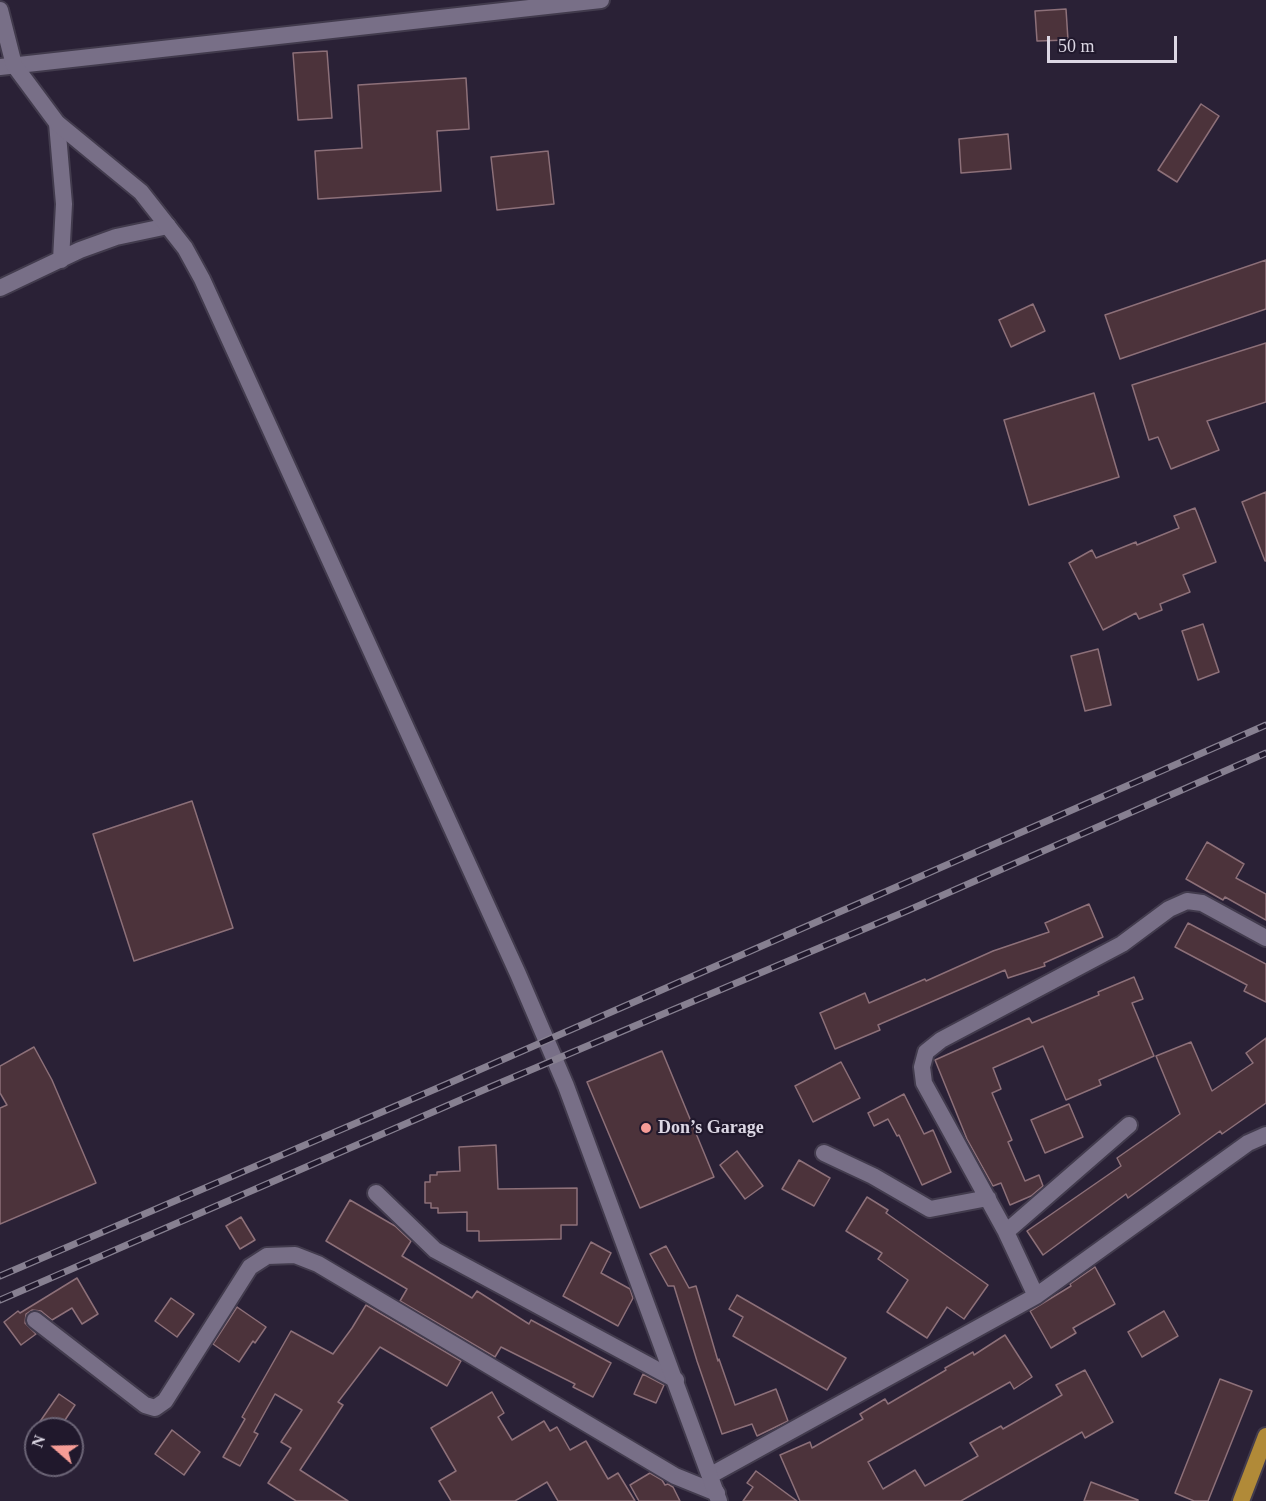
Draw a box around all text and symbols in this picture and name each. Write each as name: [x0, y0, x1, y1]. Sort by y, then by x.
scale bar: [1050, 24, 1180, 62]
text: 50 m: [1058, 36, 1095, 56]
place label: Don’s Garage: [658, 1117, 764, 1139]
marker: Don’s Garage: [639, 1121, 653, 1135]
north arrow: [24, 1417, 84, 1477]
text: N: [29, 1433, 48, 1450]

